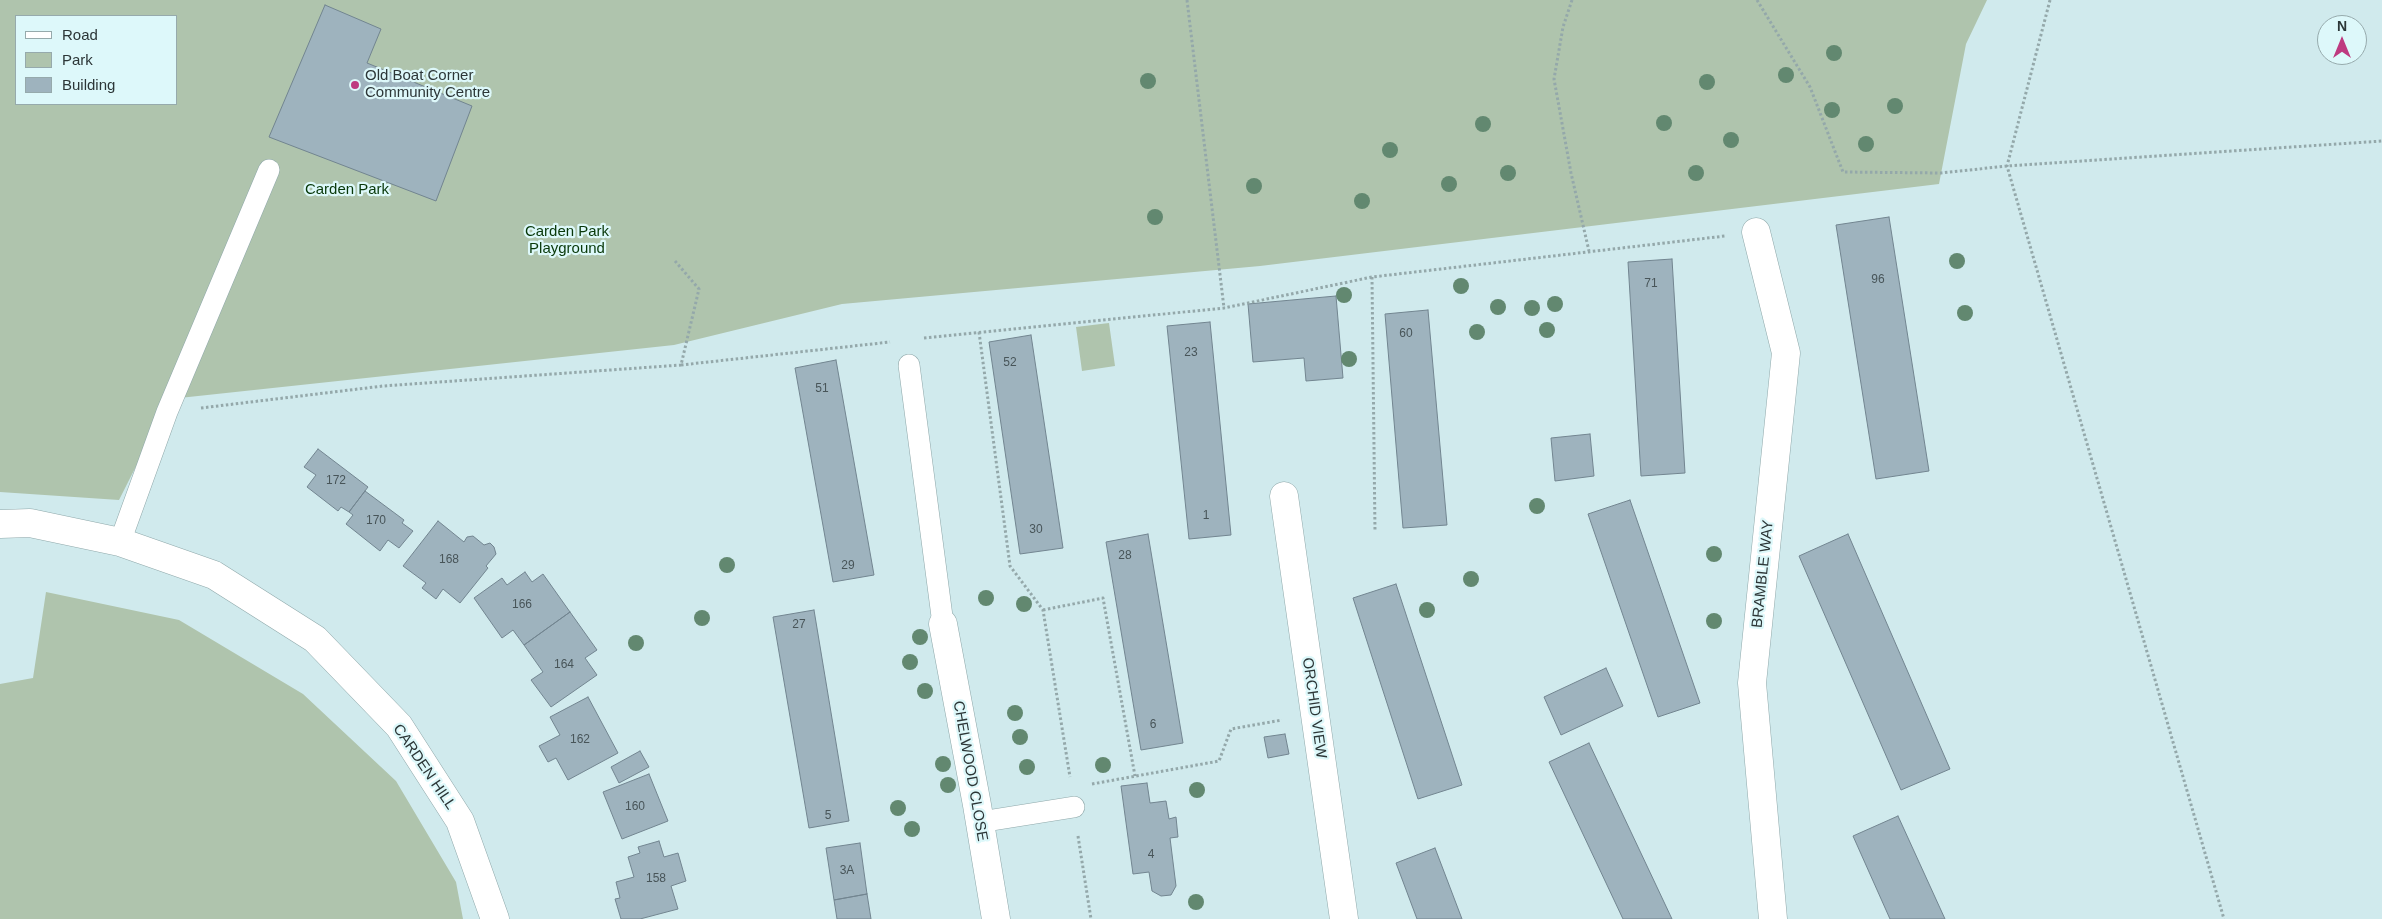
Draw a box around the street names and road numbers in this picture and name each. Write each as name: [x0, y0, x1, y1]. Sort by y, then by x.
street label: BRAMBLE WAY: [1748, 519, 1778, 629]
street label: ORCHID VIEW: [1298, 656, 1330, 760]
street label: CHELWOOD CLOSE: [949, 699, 991, 843]
street label: CARDEN HILL: [389, 721, 459, 813]

